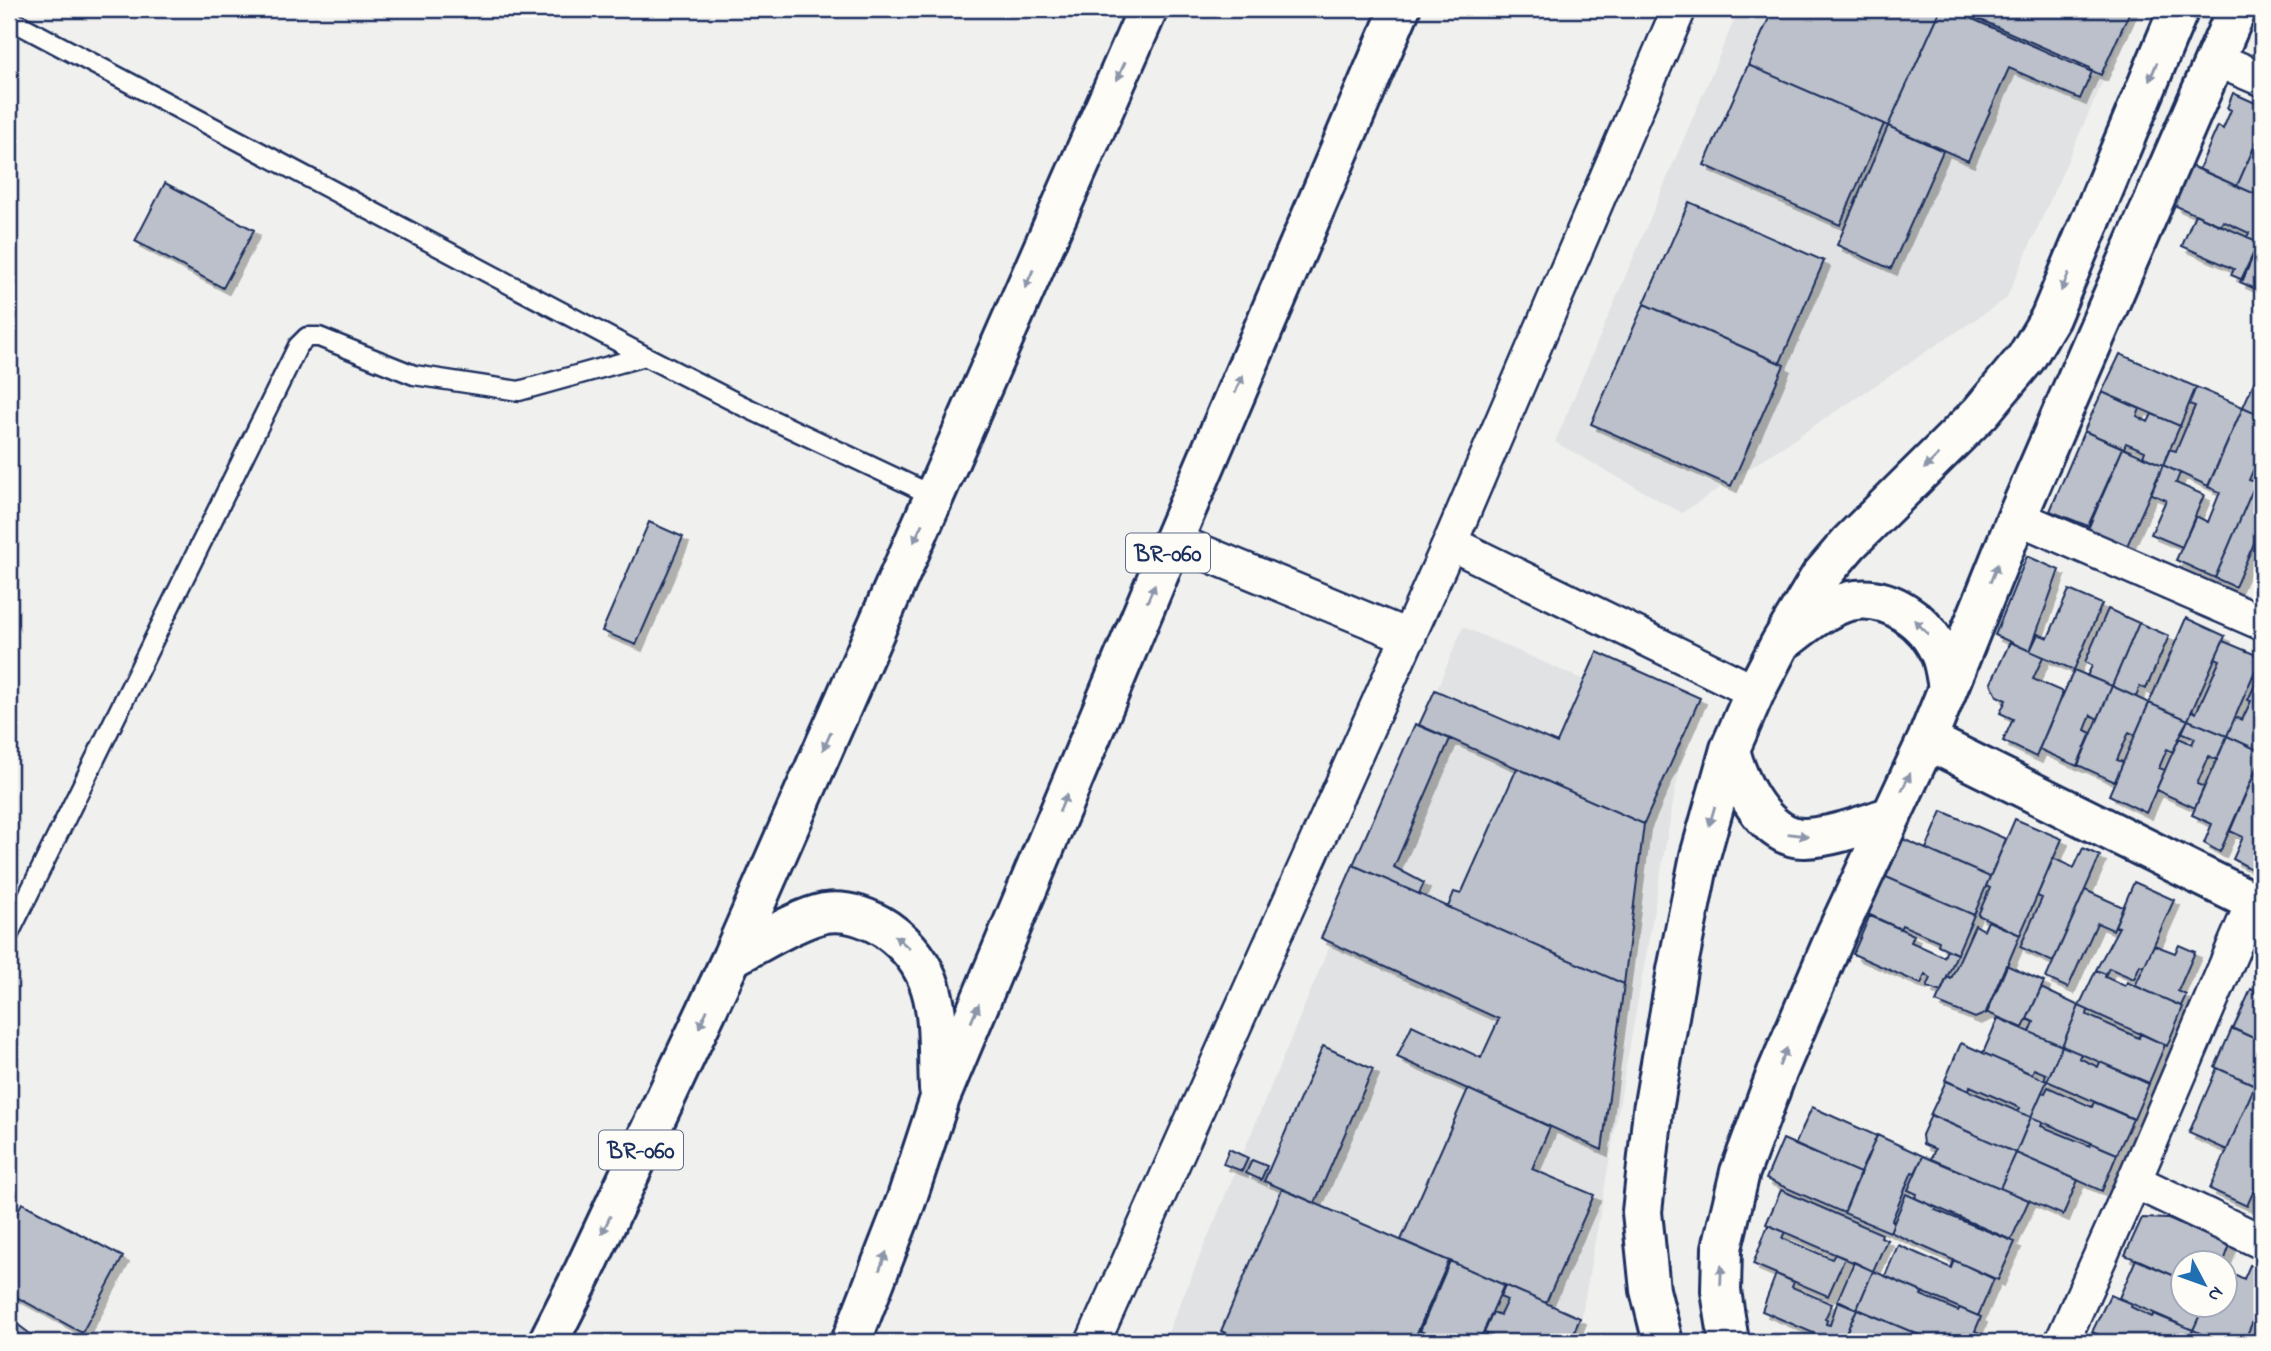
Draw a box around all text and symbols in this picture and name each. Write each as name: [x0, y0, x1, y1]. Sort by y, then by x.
one-way arrow: [1115, 61, 1127, 81]
one-way arrow: [2148, 62, 2159, 83]
one-way arrow: [1023, 269, 1034, 290]
one-way arrow: [2059, 271, 2070, 292]
one-way arrow: [1234, 373, 1245, 394]
one-way arrow: [1922, 454, 1939, 471]
one-way arrow: [912, 522, 923, 543]
road number: BR-060: [1126, 534, 1210, 572]
one-way arrow: [1989, 562, 2000, 583]
one-way arrow: [1145, 582, 1156, 603]
one-way arrow: [1913, 619, 1930, 636]
one-way arrow: [821, 731, 833, 751]
one-way arrow: [1901, 772, 1912, 793]
one-way arrow: [1057, 793, 1069, 813]
one-way arrow: [1706, 806, 1716, 827]
one-way arrow: [1788, 830, 1810, 841]
one-way arrow: [894, 935, 911, 951]
one-way arrow: [970, 1002, 981, 1023]
one-way arrow: [697, 1009, 709, 1029]
one-way arrow: [1778, 1047, 1789, 1068]
road number: BR-060: [599, 1130, 683, 1170]
one-way arrow: [600, 1215, 612, 1235]
north arrow: [2170, 1250, 2240, 1320]
one-way arrow: [877, 1251, 888, 1272]
one-way arrow: [1716, 1263, 1727, 1285]
text: N: [2200, 1280, 2229, 1307]

